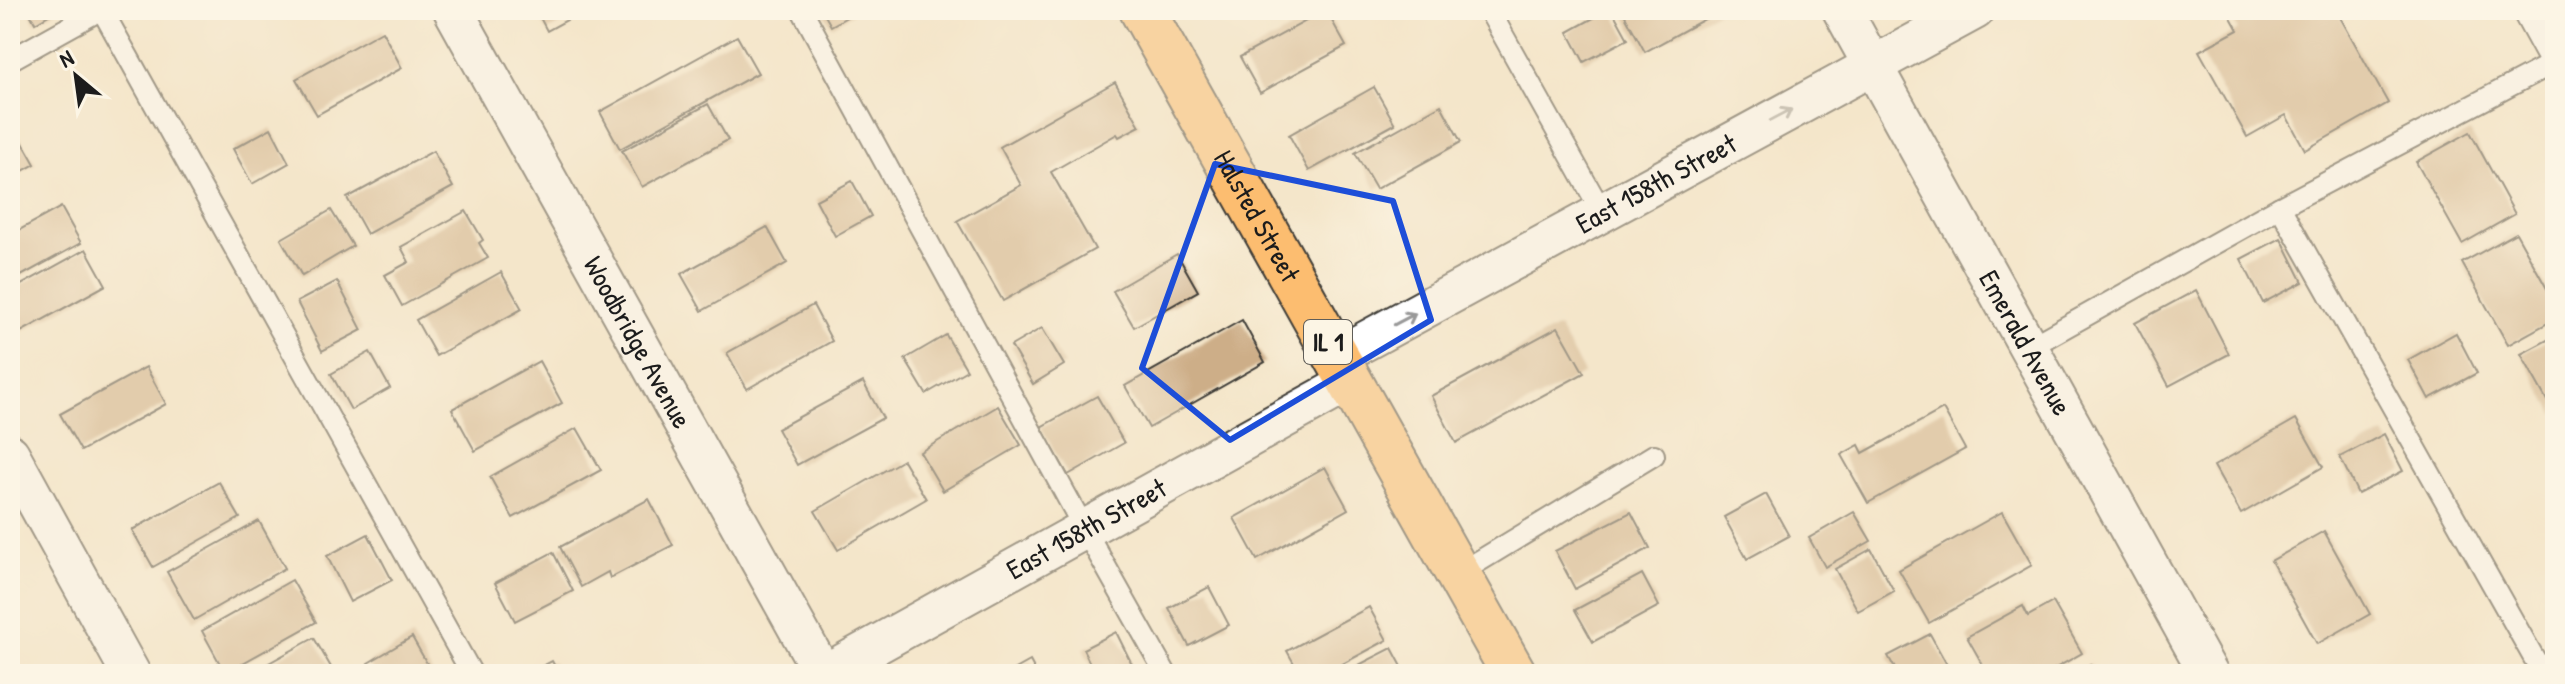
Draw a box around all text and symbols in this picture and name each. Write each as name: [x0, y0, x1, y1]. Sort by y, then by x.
north arrow: [36, 36, 116, 116]
text: N: [54, 42, 79, 74]
one-way arrow: [1769, 107, 1792, 123]
street label: East 158th Street: [1569, 124, 1743, 242]
street label: Halsted Street: [1205, 143, 1310, 289]
street label: Woodbridge Avenue: [575, 249, 701, 435]
street label: Emerald Avenue: [1970, 263, 2081, 422]
one-way arrow: [1392, 311, 1416, 326]
road number: IL 1: [1304, 320, 1352, 364]
street label: East 158th Street: [999, 469, 1173, 588]

